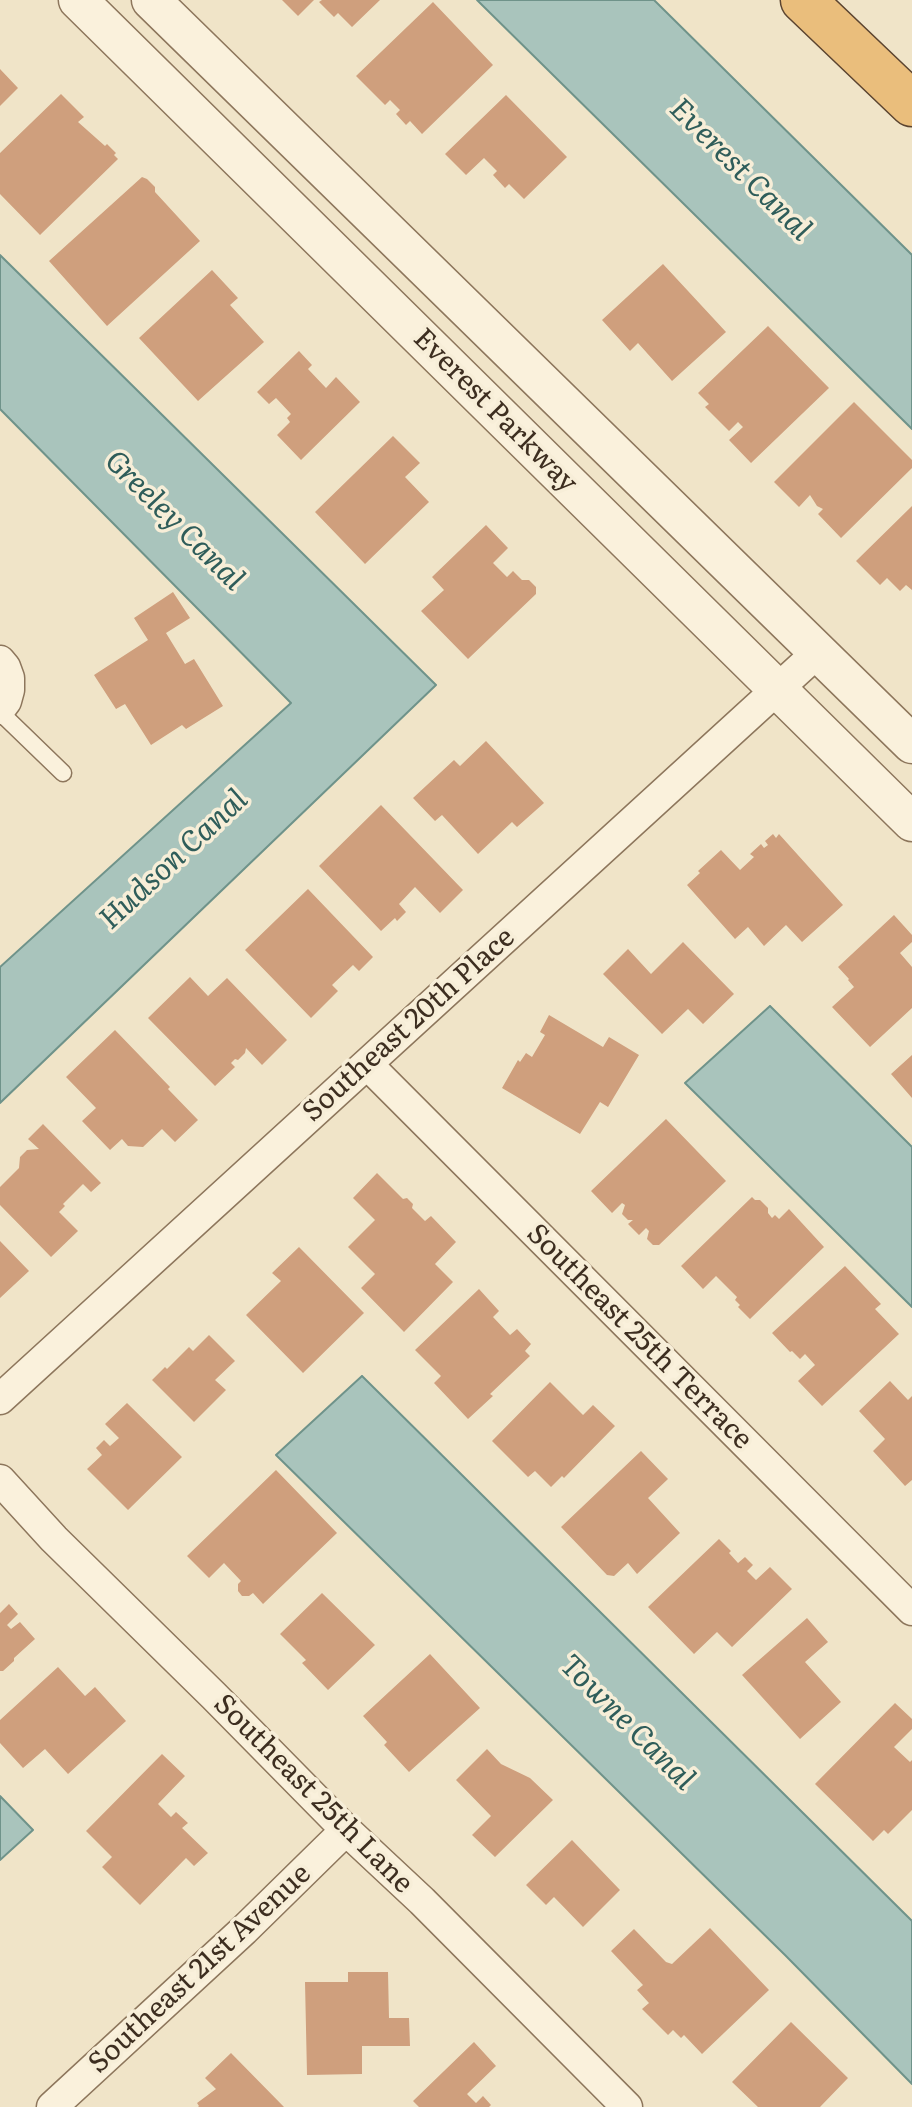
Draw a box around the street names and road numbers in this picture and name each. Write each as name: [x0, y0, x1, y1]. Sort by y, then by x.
street label: Everest Parkway: [406, 322, 584, 500]
street label: Southeast 20th Place: [296, 921, 522, 1129]
street label: Southeast 25th Terrace: [519, 1217, 759, 1457]
street label: Southeast 25th Lane: [206, 1687, 420, 1901]
street label: Southeast 21st Avenue: [82, 1857, 318, 2081]

